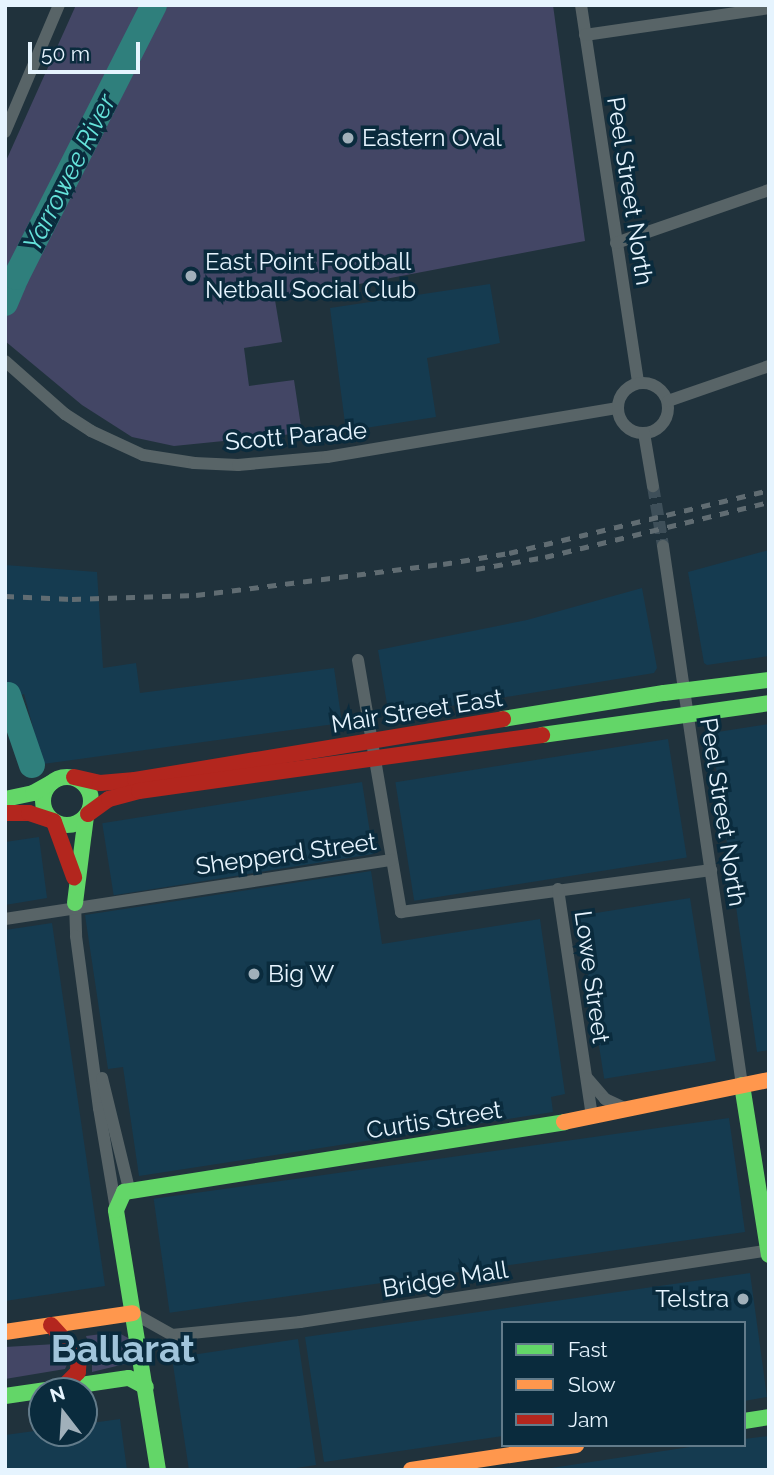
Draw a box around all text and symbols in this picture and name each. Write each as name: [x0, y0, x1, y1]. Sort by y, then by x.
scale bar: [32, 28, 144, 72]
text: 50 m: [41, 41, 90, 66]
water label: Yarrowee River: [17, 89, 123, 257]
street label: Peel Street North: [601, 94, 659, 288]
place label: Eastern Oval: [362, 124, 502, 152]
marker: Eastern Oval: [340, 130, 356, 146]
place label: East Point Football Netball Social Club: [205, 248, 417, 304]
marker: East Point Football Netball Social Club: [183, 268, 199, 284]
street label: Scott Parade: [224, 415, 368, 457]
street label: Mair Street East: [329, 683, 505, 739]
street label: Peel Street North: [694, 715, 752, 909]
street label: Shepperd Street: [194, 827, 378, 881]
street label: Lowe Street: [568, 909, 616, 1045]
place label: Big W: [268, 960, 335, 988]
marker: Big W: [246, 966, 262, 982]
street label: Curtis Street: [364, 1095, 504, 1145]
street label: Bridge Mall: [380, 1255, 510, 1303]
place label: Telstra: [655, 1285, 729, 1313]
marker: Telstra: [735, 1291, 751, 1307]
legend: [501, 1321, 746, 1447]
district label: Ballarat: [51, 1326, 195, 1372]
text: Fast: [568, 1337, 608, 1362]
text: Slow: [568, 1372, 616, 1397]
north arrow: [28, 1377, 98, 1447]
text: N: [47, 1381, 68, 1406]
text: Jam: [568, 1407, 609, 1432]

